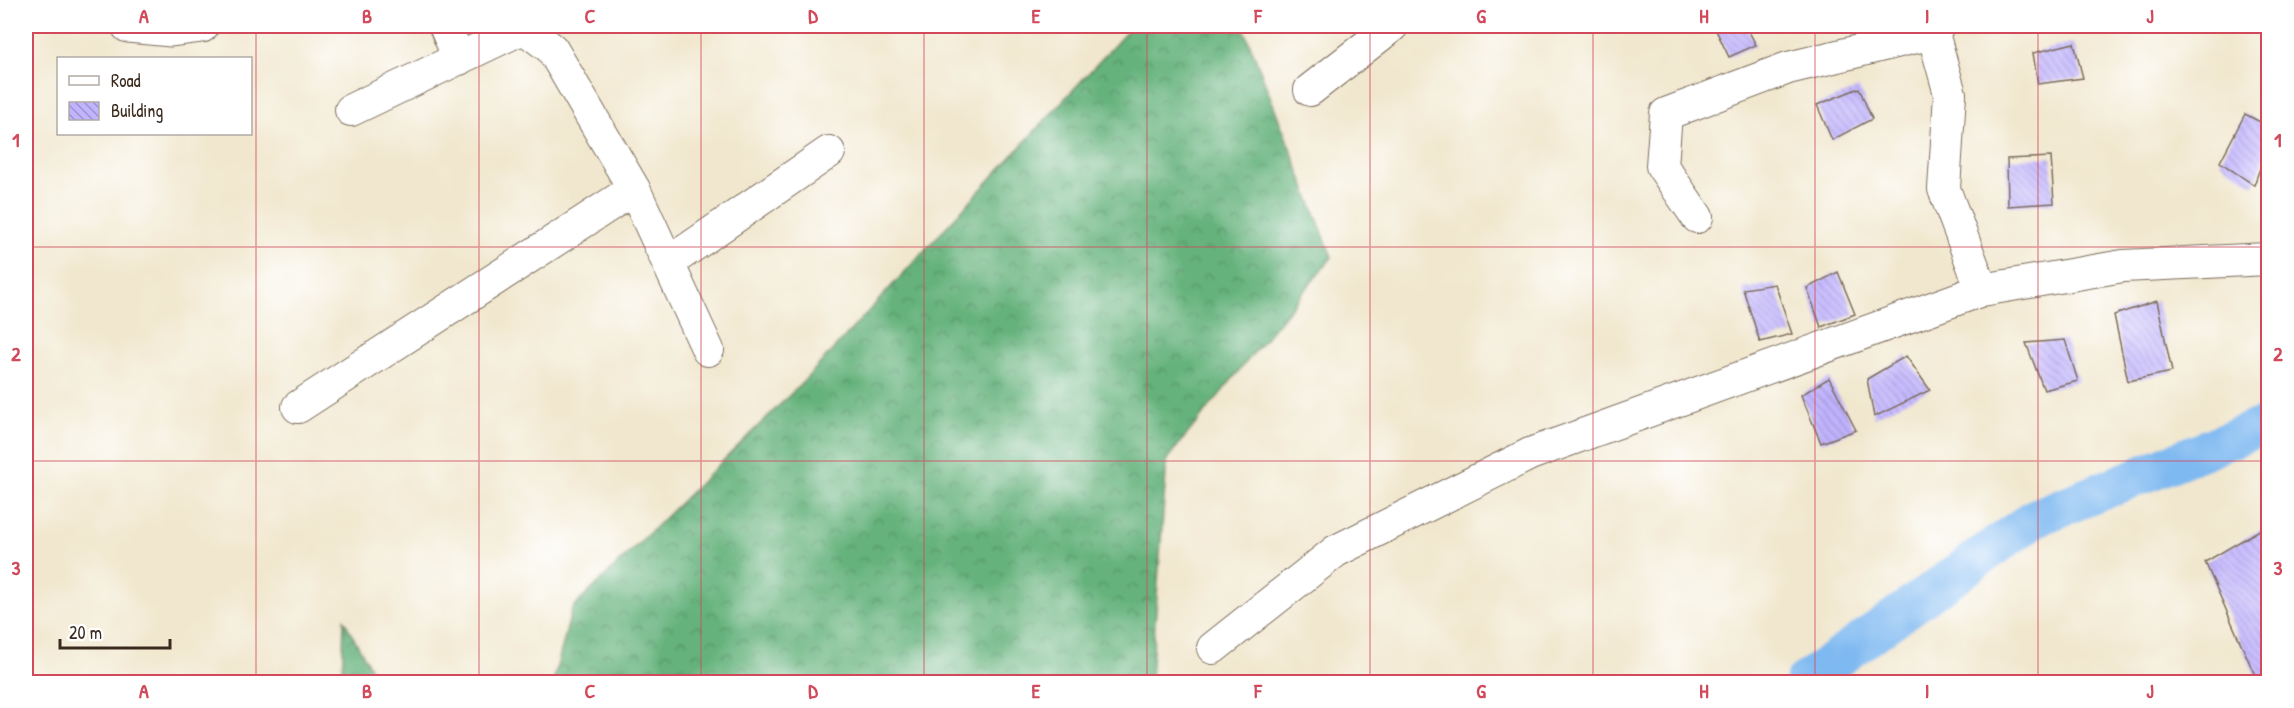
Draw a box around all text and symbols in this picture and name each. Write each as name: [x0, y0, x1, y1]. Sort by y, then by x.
text: A: [139, 2, 149, 29]
text: B: [362, 2, 372, 29]
text: C: [585, 2, 596, 29]
text: D: [808, 2, 818, 29]
text: E: [1032, 2, 1041, 29]
text: F: [1253, 2, 1263, 29]
text: G: [1476, 2, 1486, 29]
text: H: [1699, 2, 1709, 29]
text: I: [1925, 2, 1929, 29]
text: J: [2146, 2, 2154, 29]
legend: [57, 57, 252, 135]
text: Road: [111, 68, 141, 93]
text: Building: [111, 98, 163, 123]
text: 1: [12, 126, 20, 153]
text: 1: [2274, 126, 2282, 153]
text: 2: [11, 340, 21, 367]
text: 2: [2273, 340, 2283, 367]
text: 3: [12, 554, 21, 581]
text: 3: [2274, 554, 2283, 581]
scale bar: [60, 612, 170, 650]
text: 20 m: [69, 620, 102, 645]
text: A: [139, 677, 149, 704]
text: B: [362, 677, 372, 704]
text: C: [585, 677, 596, 704]
text: D: [808, 677, 818, 704]
text: E: [1032, 677, 1041, 704]
text: F: [1253, 677, 1263, 704]
text: G: [1476, 677, 1486, 704]
text: H: [1699, 677, 1709, 704]
text: I: [1925, 677, 1929, 704]
text: J: [2146, 677, 2154, 704]

